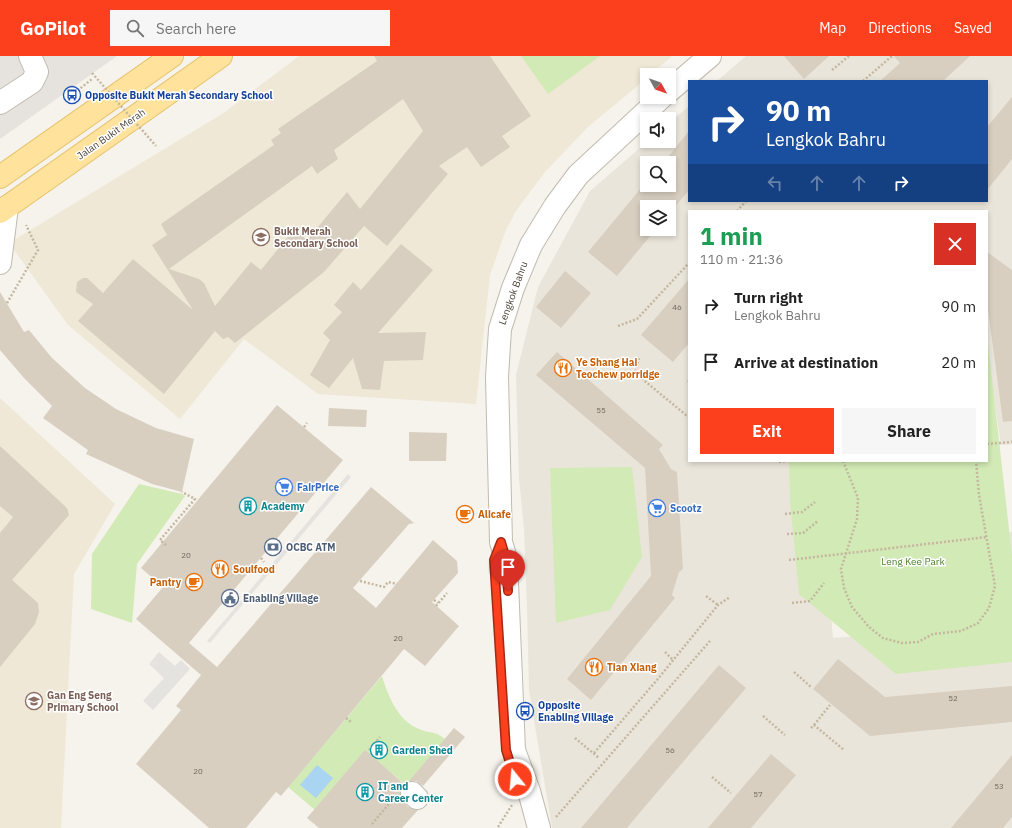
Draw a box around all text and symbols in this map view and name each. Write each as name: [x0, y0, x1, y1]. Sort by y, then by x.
search box: [110, 10, 390, 46]
text: GoPilot: [20, 16, 86, 40]
icon: search: [124, 17, 146, 39]
text: Search here: [156, 19, 236, 38]
text: Map: [819, 19, 846, 37]
text: Directions: [868, 19, 932, 37]
text: Saved: [954, 19, 992, 37]
north arrow: [640, 68, 676, 104]
map controls: [640, 68, 676, 236]
bus stop icon: Opposite Bukit Merah Secondary School: [62, 85, 82, 105]
place label: Opposite Bukit Merah Secondary School: [85, 89, 273, 102]
text: 90 m: [766, 92, 831, 129]
icon: right: [700, 96, 752, 148]
street label: Jalan Bukit Merah: [74, 106, 148, 162]
button: sound: [640, 112, 676, 148]
text: Lengkok Bahru: [766, 128, 886, 151]
button: search: [640, 156, 676, 192]
icon: left: [764, 172, 786, 194]
icon: ahead: [806, 172, 828, 194]
icon: ahead: [848, 172, 870, 194]
icon: right: [890, 172, 912, 194]
button: layers: [640, 200, 676, 236]
text: 1 min: [700, 220, 763, 252]
button: close: [934, 223, 976, 265]
place label: Bukit Merah Secondary School: [274, 225, 358, 250]
school or university icon: Bukit Merah Secondary School: [251, 227, 271, 247]
text: 110 m · 21:36: [700, 251, 783, 268]
street label: Lengkok Bahru: [496, 259, 530, 327]
text: Turn right: [734, 288, 803, 307]
icon: right: [700, 295, 722, 317]
text: 90 m: [941, 297, 976, 316]
house number: 46: [672, 302, 682, 312]
text: Lengkok Bahru: [734, 307, 821, 324]
icon: arrive: [700, 351, 722, 373]
text: Arrive at destination: [734, 353, 878, 372]
text: 20 m: [941, 353, 976, 372]
place label: Ye Shang Hai Teochew porridge: [576, 356, 660, 381]
restaurant icon: Ye Shang Hai Teochew porridge: [553, 358, 573, 378]
house number: 55: [596, 405, 606, 415]
button: Exit: [700, 408, 834, 454]
button: Share: [842, 408, 976, 454]
supermarket icon: FairPrice: [274, 477, 294, 497]
place label: FairPrice: [297, 481, 340, 494]
building icon: Academy: [238, 496, 258, 516]
supermarket icon: Scootz: [647, 498, 667, 518]
place label: Academy: [261, 500, 305, 513]
place label: Scootz: [670, 502, 702, 515]
cafe icon: Alicafe: [455, 504, 475, 524]
place label: Alicafe: [478, 508, 511, 521]
bank icon: OCBC ATM: [263, 537, 283, 557]
place label: OCBC ATM: [286, 541, 335, 554]
house number: 20: [181, 550, 191, 560]
pin: [491, 550, 525, 591]
park label: Leng Kee Park: [881, 555, 945, 568]
icon: arrive: [497, 556, 519, 578]
restaurant icon: Soulfood: [210, 559, 230, 579]
place label: Soulfood: [233, 563, 275, 576]
cafe icon: Pantry: [184, 572, 204, 592]
place label: Pantry: [150, 576, 182, 589]
public building icon: Enabling Village: [220, 588, 240, 608]
place label: Enabling Village: [243, 592, 319, 605]
house number: 20: [393, 633, 403, 643]
restaurant icon: Tian Xiang: [584, 657, 604, 677]
place label: Tian Xiang: [607, 661, 657, 674]
place label: Gan Eng Seng Primary School: [47, 689, 118, 714]
school or university icon: Gan Eng Seng Primary School: [24, 691, 44, 711]
house number: 52: [948, 693, 958, 703]
place label: Opposite Enabling Village: [538, 699, 614, 724]
bus stop icon: Opposite Enabling Village: [515, 701, 535, 721]
building icon: Garden Shed: [369, 740, 389, 760]
place label: Garden Shed: [392, 744, 453, 757]
house number: 56: [665, 745, 675, 755]
position arrow: [494, 758, 536, 800]
house number: 20: [193, 766, 203, 776]
place label: IT and Career Center: [378, 780, 443, 805]
house number: 53: [994, 781, 1004, 791]
building icon: IT and Career Center: [355, 782, 375, 802]
house number: 57: [753, 789, 763, 799]

